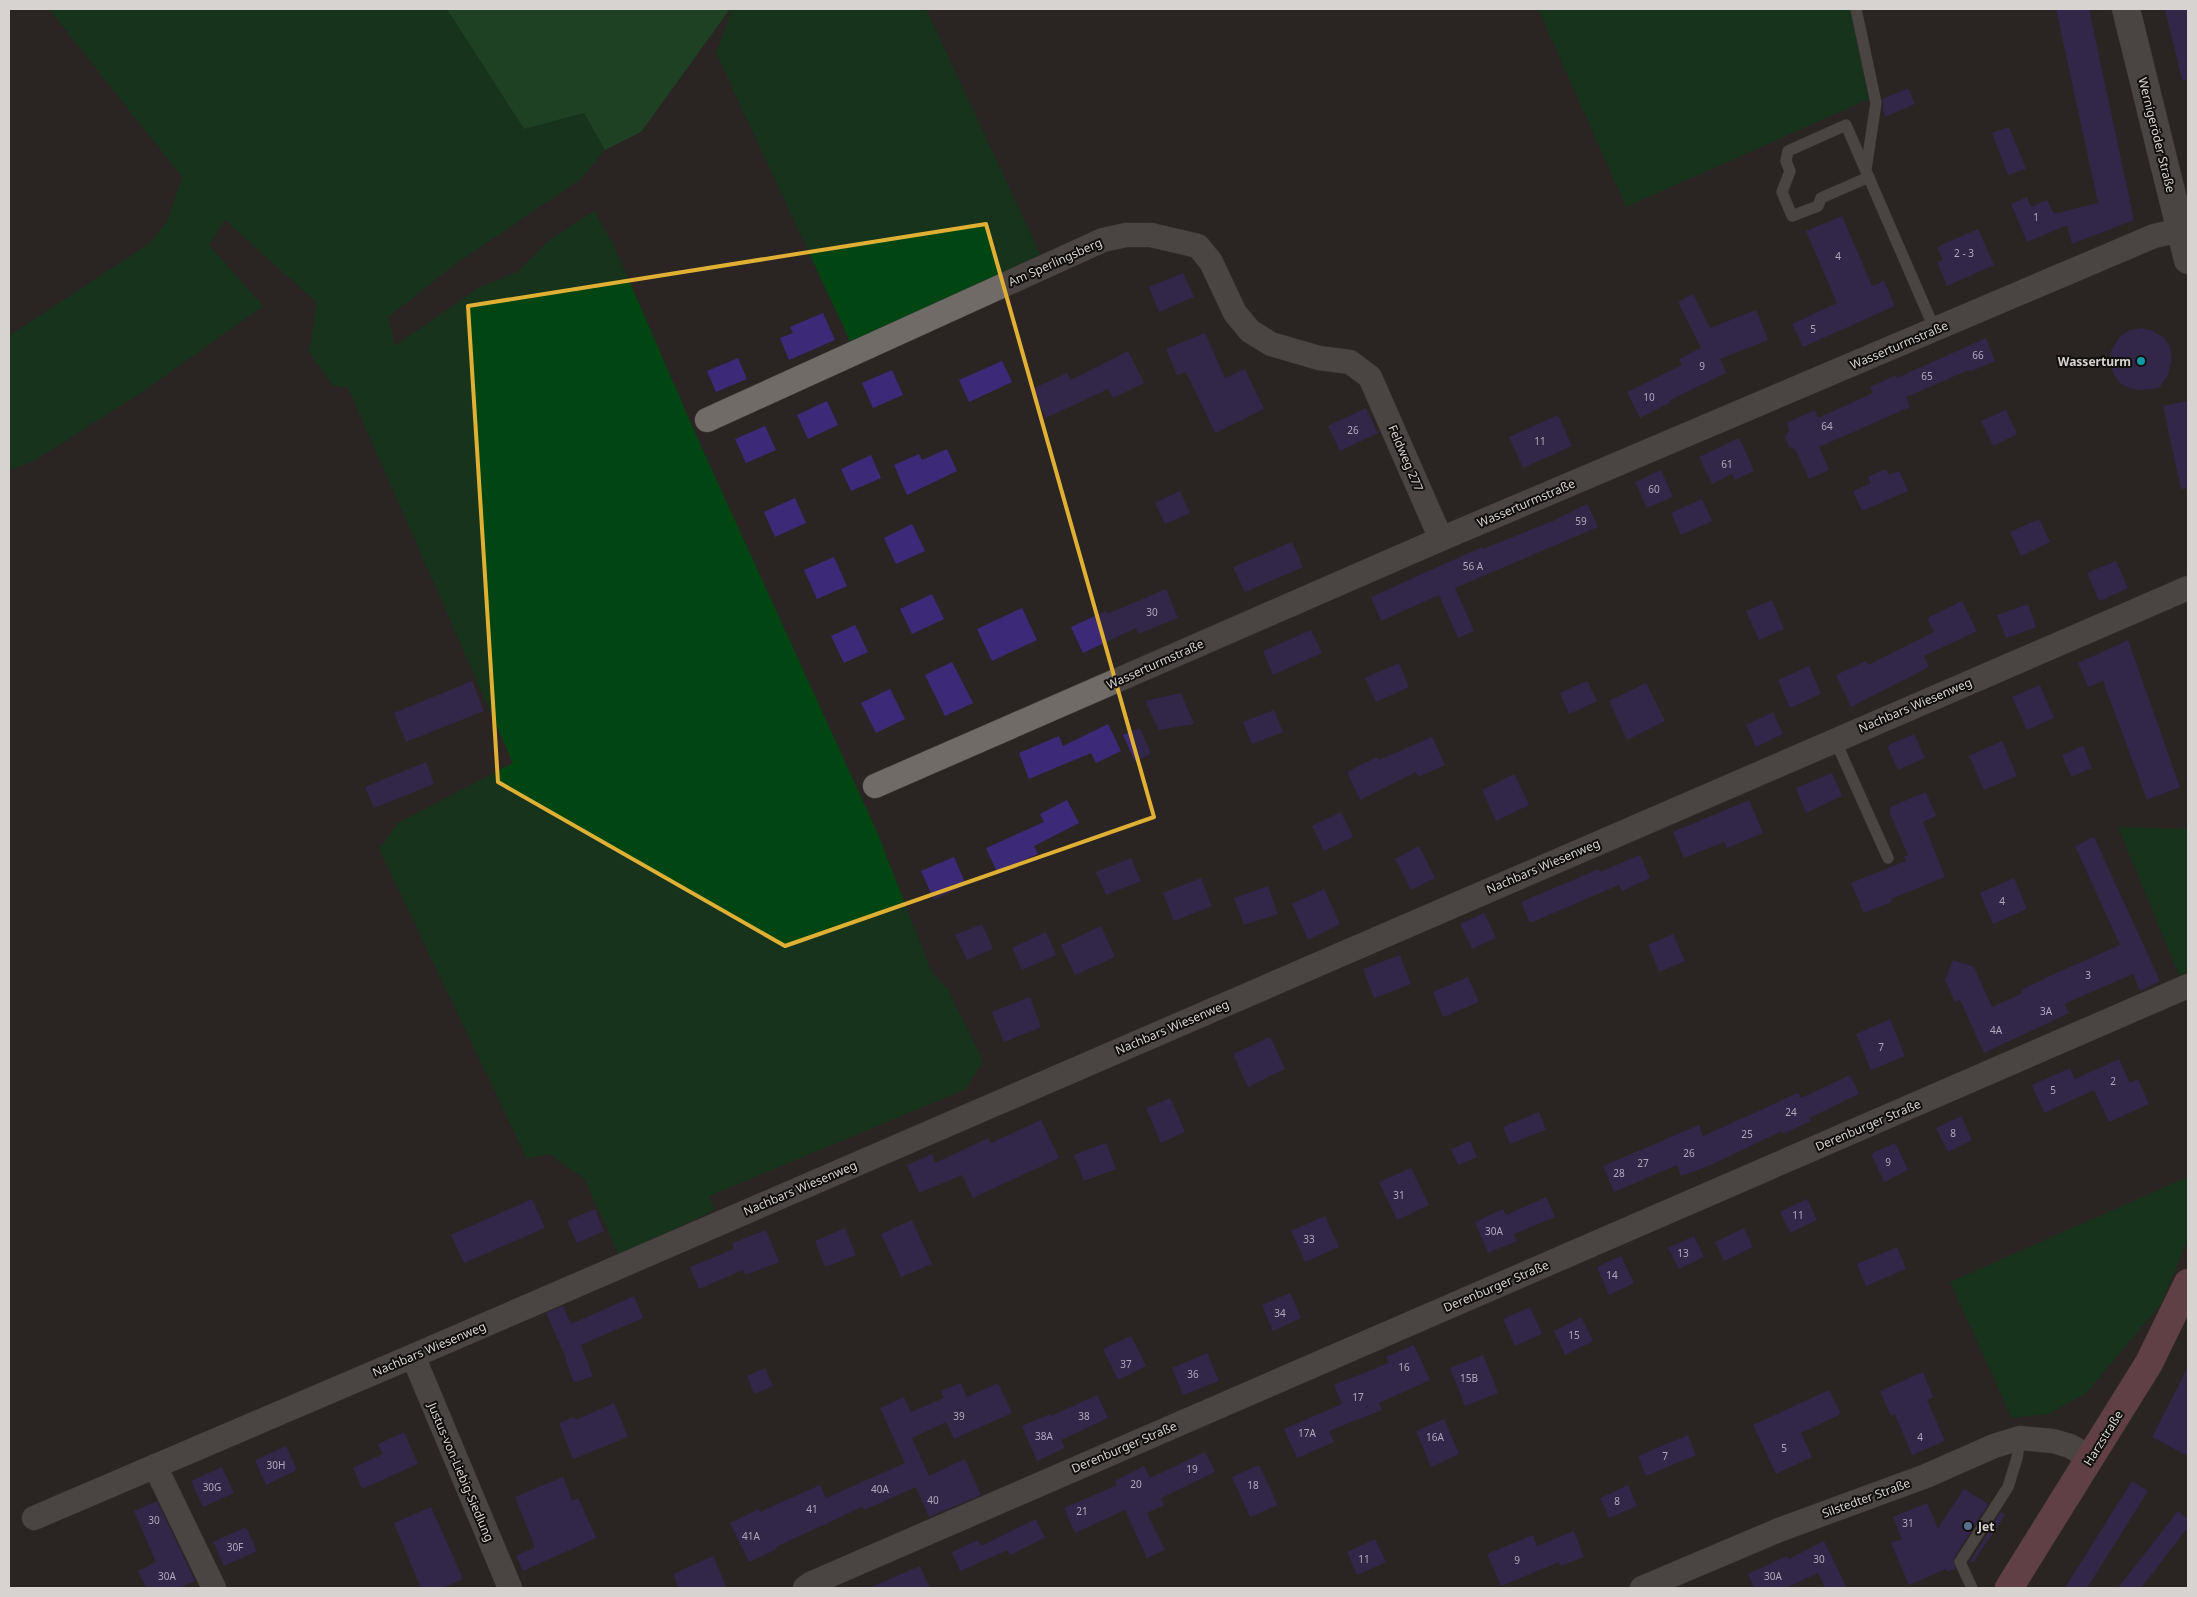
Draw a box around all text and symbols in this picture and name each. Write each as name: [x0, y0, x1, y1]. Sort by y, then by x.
street label: Wernigeröder Straße: [2134, 76, 2180, 195]
house number: 1: [2033, 210, 2039, 224]
street label: Am Sperlingsberg: [1005, 234, 1105, 290]
house number: 2 - 3: [1954, 246, 1974, 260]
house number: 4: [1835, 249, 1841, 263]
street label: Wasserturmstraße: [1848, 317, 1951, 373]
house number: 5: [1810, 322, 1816, 336]
house number: 66: [1972, 348, 1984, 362]
place label: Wasserturm: [2058, 353, 2131, 370]
marker: Wasserturm: [2135, 355, 2147, 367]
house number: 9: [1699, 359, 1705, 373]
house number: 65: [1921, 369, 1933, 383]
house number: 10: [1643, 390, 1655, 404]
house number: 64: [1821, 419, 1833, 433]
street label: Feldweg 277: [1384, 422, 1428, 494]
house number: 26: [1347, 423, 1359, 437]
house number: 11: [1534, 434, 1546, 448]
house number: 61: [1721, 457, 1733, 471]
street label: Wasserturmstraße: [1475, 475, 1578, 531]
house number: 60: [1648, 482, 1660, 496]
house number: 59: [1575, 514, 1587, 528]
house number: 56 A: [1463, 559, 1484, 573]
house number: 30: [1146, 605, 1158, 619]
street label: Wasserturmstraße: [1104, 635, 1206, 693]
street label: Nachbars Wiesenweg: [1856, 673, 1974, 737]
street label: Nachbars Wiesenweg: [1484, 834, 1602, 898]
house number: 4: [1999, 894, 2005, 908]
house number: 3: [2085, 968, 2091, 982]
street label: Nachbars Wiesenweg: [1113, 995, 1231, 1059]
house number: 3A: [2040, 1004, 2053, 1018]
house number: 4A: [1990, 1023, 2003, 1037]
house number: 7: [1878, 1040, 1884, 1054]
house number: 2: [2110, 1074, 2116, 1088]
house number: 5: [2050, 1083, 2056, 1097]
street label: Derenburger Straße: [1813, 1095, 1924, 1155]
house number: 24: [1785, 1105, 1797, 1119]
house number: 8: [1950, 1126, 1956, 1140]
house number: 25: [1741, 1127, 1753, 1141]
house number: 26: [1683, 1146, 1695, 1160]
house number: 9: [1885, 1155, 1891, 1169]
street label: Nachbars Wiesenweg: [741, 1156, 859, 1220]
house number: 27: [1637, 1156, 1649, 1170]
house number: 28: [1613, 1166, 1625, 1180]
house number: 31: [1393, 1188, 1405, 1202]
house number: 11: [1792, 1208, 1804, 1222]
house number: 30A: [1485, 1224, 1504, 1238]
house number: 33: [1303, 1232, 1315, 1246]
house number: 13: [1677, 1246, 1689, 1260]
street label: Derenburger Straße: [1441, 1256, 1552, 1316]
house number: 14: [1606, 1268, 1618, 1282]
house number: 34: [1274, 1306, 1286, 1320]
street label: Nachbars Wiesenweg: [370, 1317, 488, 1381]
house number: 15: [1568, 1328, 1580, 1342]
house number: 37: [1120, 1357, 1132, 1371]
house number: 16: [1398, 1360, 1410, 1374]
house number: 36: [1187, 1367, 1199, 1381]
house number: 15B: [1460, 1371, 1478, 1385]
house number: 17: [1352, 1390, 1364, 1404]
street label: Justus-von-Liebig-Siedlung: [424, 1399, 498, 1544]
street label: Harzstraße: [2079, 1407, 2127, 1469]
house number: 39: [953, 1409, 965, 1423]
house number: 38: [1078, 1409, 1090, 1423]
street label: Derenburger Straße: [1069, 1417, 1180, 1477]
house number: 17A: [1298, 1426, 1317, 1440]
house number: 38A: [1035, 1429, 1054, 1443]
house number: 16A: [1426, 1430, 1445, 1444]
house number: 4: [1917, 1430, 1923, 1444]
house number: 5: [1781, 1441, 1787, 1455]
house number: 7: [1662, 1449, 1668, 1463]
house number: 30H: [267, 1458, 285, 1472]
house number: 19: [1186, 1462, 1198, 1476]
street label: Silstedter Straße: [1819, 1474, 1913, 1522]
house number: 20: [1130, 1477, 1142, 1491]
house number: 18: [1247, 1478, 1259, 1492]
house number: 30G: [203, 1480, 221, 1494]
house number: 40A: [871, 1482, 890, 1496]
house number: 40: [927, 1493, 939, 1507]
house number: 8: [1614, 1494, 1620, 1508]
house number: 41: [806, 1502, 818, 1516]
house number: 21: [1076, 1504, 1088, 1518]
house number: 30: [148, 1513, 160, 1527]
house number: 31: [1902, 1516, 1914, 1530]
place label: Jet: [1977, 1518, 1994, 1535]
marker: Jet: [1962, 1520, 1974, 1532]
house number: 41A: [742, 1529, 761, 1543]
house number: 30F: [227, 1540, 243, 1554]
house number: 11: [1358, 1552, 1370, 1566]
house number: 30: [1813, 1552, 1825, 1566]
house number: 9: [1514, 1553, 1520, 1567]
house number: 30A: [158, 1569, 177, 1583]
house number: 30A: [1764, 1569, 1783, 1583]

